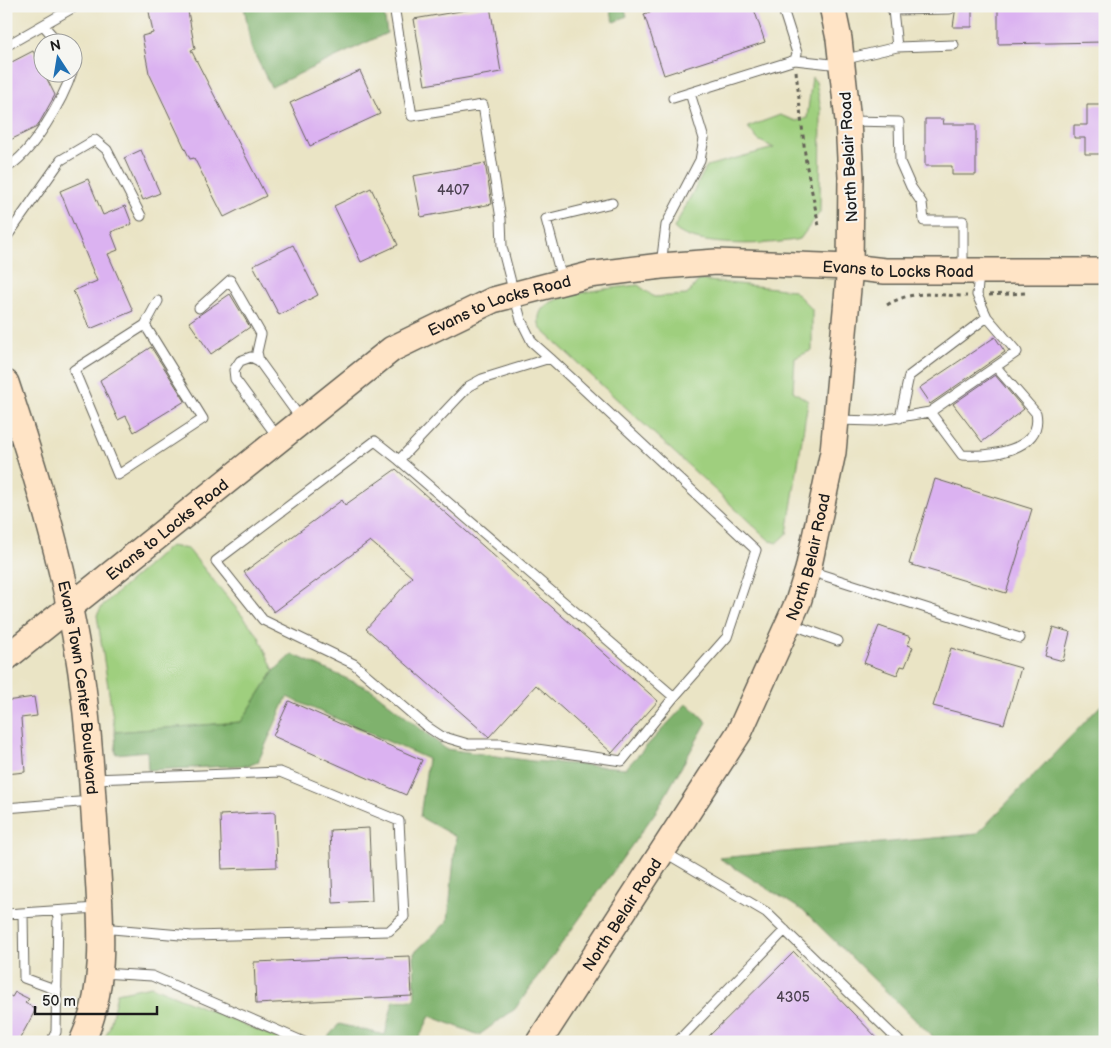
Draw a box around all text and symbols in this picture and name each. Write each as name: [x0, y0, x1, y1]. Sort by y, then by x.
north arrow: [32, 32, 82, 82]
text: N: [48, 36, 62, 55]
street label: North Belair Road: [837, 91, 862, 223]
house number: 4407: [437, 182, 469, 199]
street label: Evans to Locks Road: [822, 258, 974, 282]
street label: Evans to Locks Road: [425, 272, 573, 341]
street label: Evans to Locks Road: [103, 476, 233, 585]
street label: North Belair Road: [783, 492, 835, 624]
street label: Evans Town Center Boulevard: [53, 579, 101, 795]
street label: North Belair Road: [579, 855, 666, 975]
scale bar: [35, 983, 158, 1015]
house number: 4305: [776, 989, 810, 1006]
text: 50 m: [42, 992, 76, 1011]

